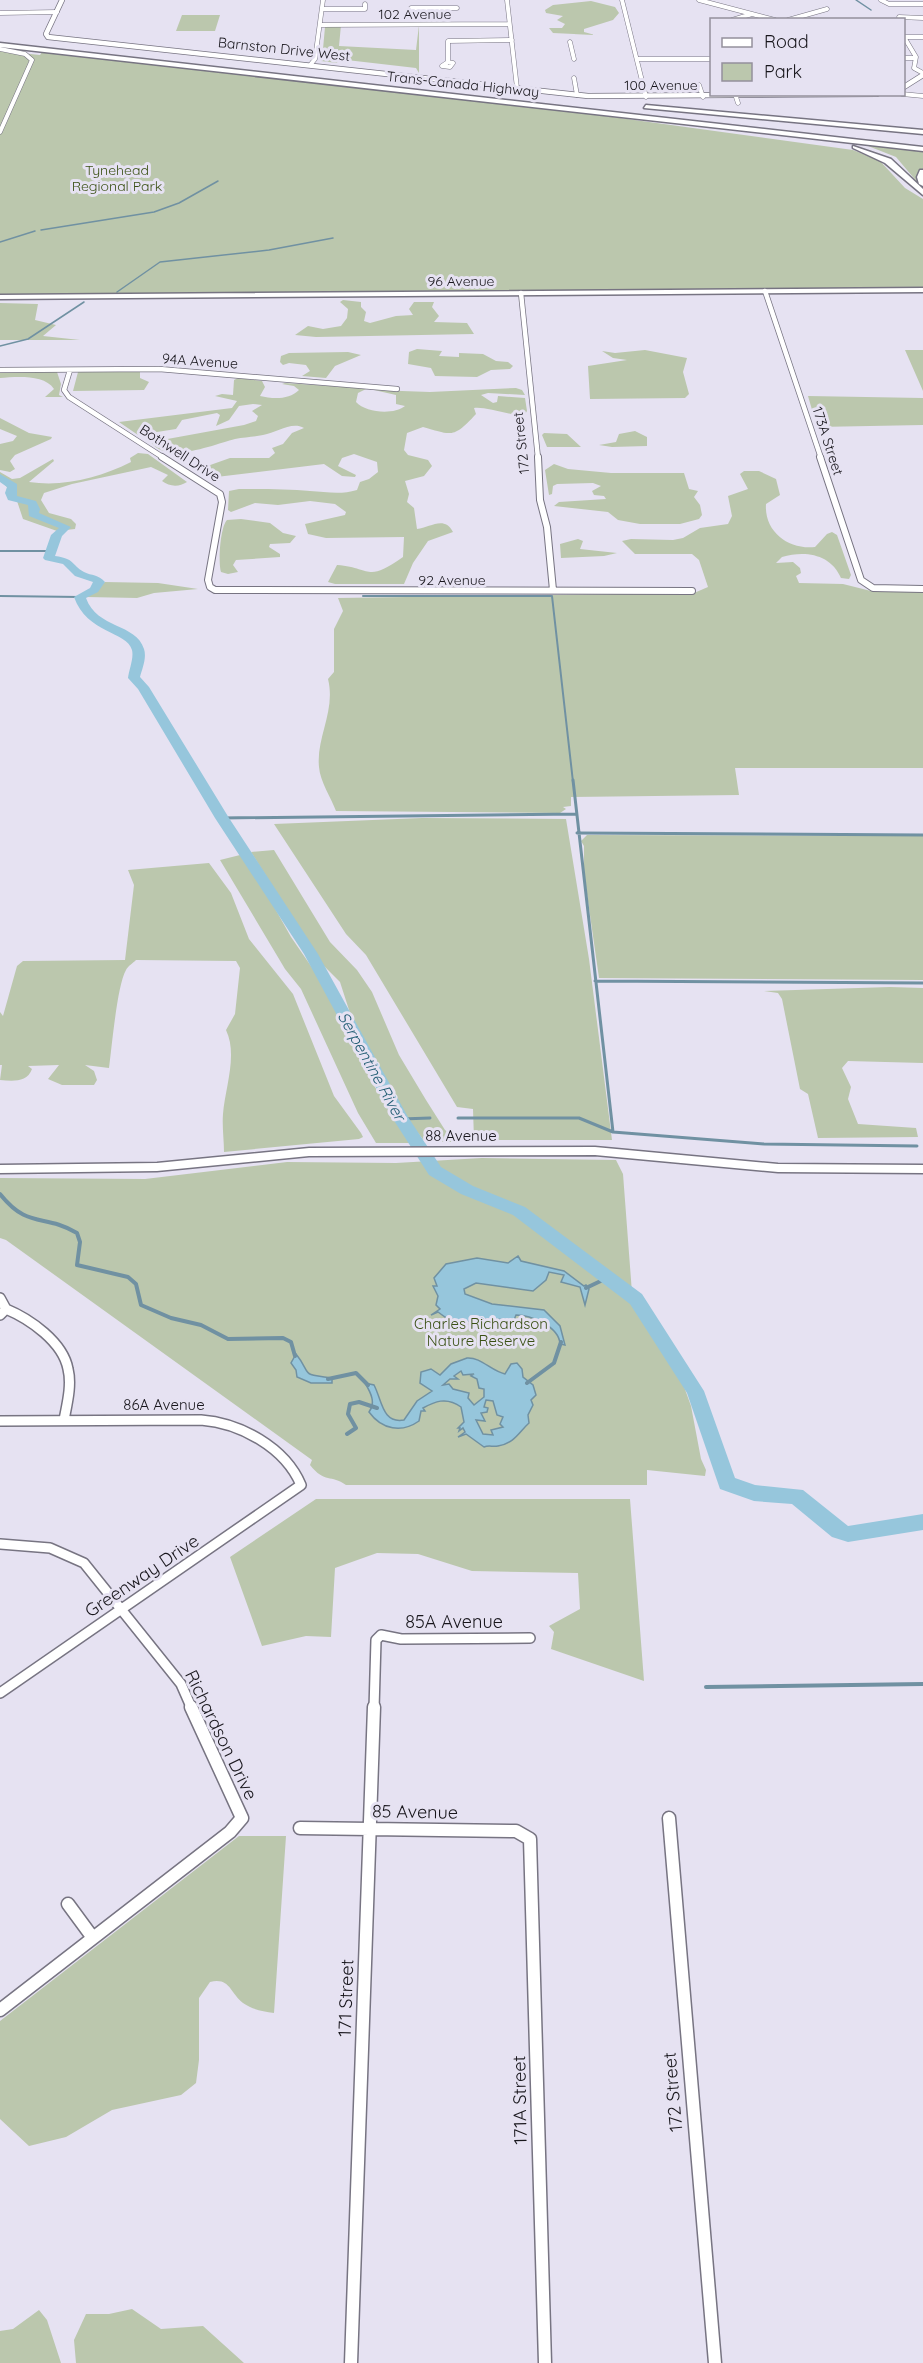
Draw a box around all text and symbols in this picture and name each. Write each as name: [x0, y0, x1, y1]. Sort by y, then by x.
street label: 102 Avenue: [379, 5, 452, 23]
legend: [710, 18, 905, 96]
text: Road: [764, 30, 809, 53]
street label: Barnston Drive West: [217, 33, 351, 65]
text: Park: [764, 60, 802, 83]
street label: Trans-Canada Highway: [386, 67, 540, 101]
street label: 100 Avenue: [624, 76, 698, 94]
park label: Tynehead Regional Park: [72, 161, 162, 195]
street label: 96 Avenue: [427, 272, 495, 290]
street label: 94A Avenue: [161, 349, 239, 373]
street label: 173A Street: [808, 405, 848, 478]
street label: 172 Street: [509, 411, 533, 475]
street label: Bothwell Drive: [136, 420, 224, 486]
street label: 92 Avenue: [418, 571, 486, 589]
water label: Serpentine River: [334, 1008, 411, 1126]
street label: 88 Avenue: [425, 1126, 497, 1145]
park label: Charles Richardson Nature Reserve: [414, 1314, 548, 1350]
street label: 86A Avenue: [123, 1395, 205, 1414]
street label: Greenway Drive: [80, 1529, 203, 1622]
street label: 85A Avenue: [405, 1610, 503, 1633]
street label: Richardson Drive: [180, 1666, 263, 1804]
street label: 85 Avenue: [372, 1799, 458, 1824]
street label: 171 Street: [333, 1959, 358, 2037]
street label: 172 Street: [658, 2051, 687, 2133]
street label: 171A Street: [507, 2055, 532, 2145]

